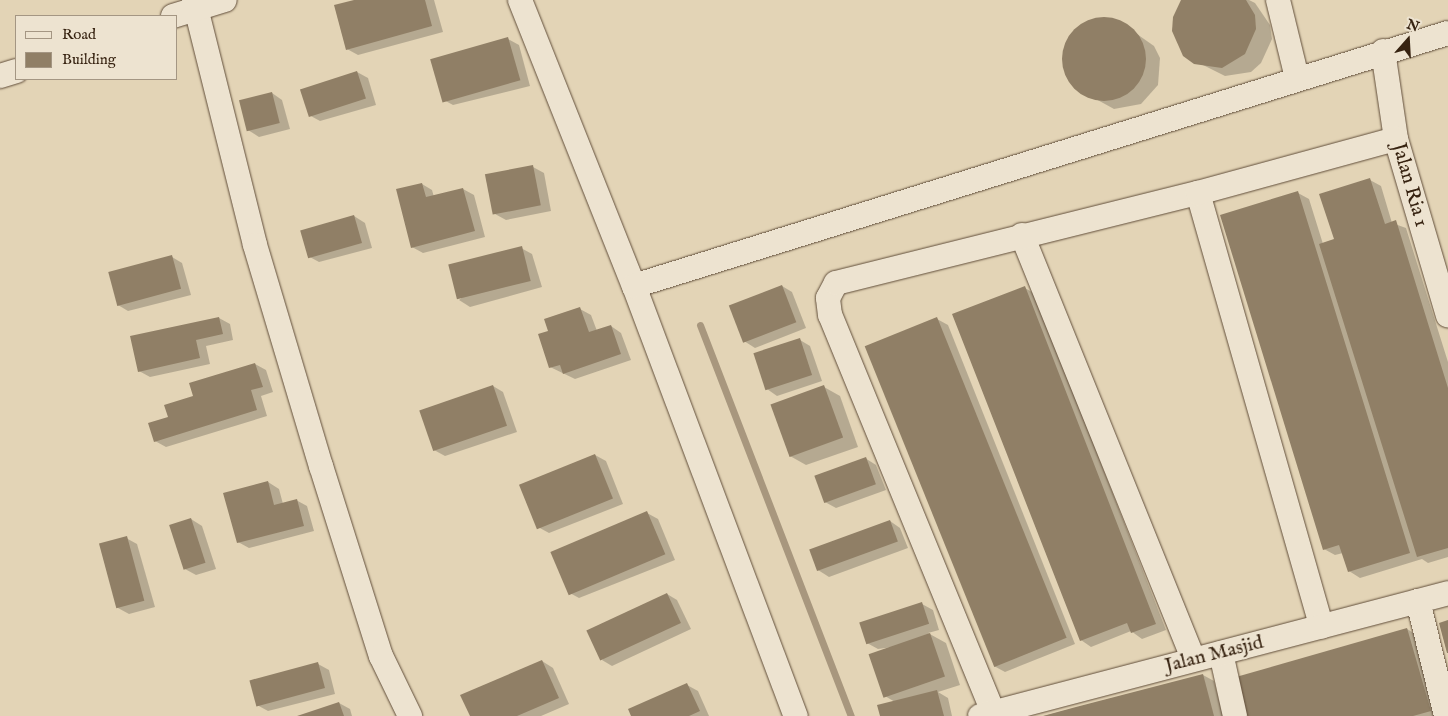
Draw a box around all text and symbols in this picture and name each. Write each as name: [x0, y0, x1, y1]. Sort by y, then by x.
legend: [15, 15, 178, 80]
north arrow: [1383, 15, 1433, 65]
text: N: [1404, 15, 1422, 36]
text: Road: [62, 25, 96, 44]
text: Building: [62, 50, 116, 69]
street label: Jalan Ria 1: [1387, 140, 1433, 230]
street label: Jalan Masjid: [1162, 630, 1266, 678]

